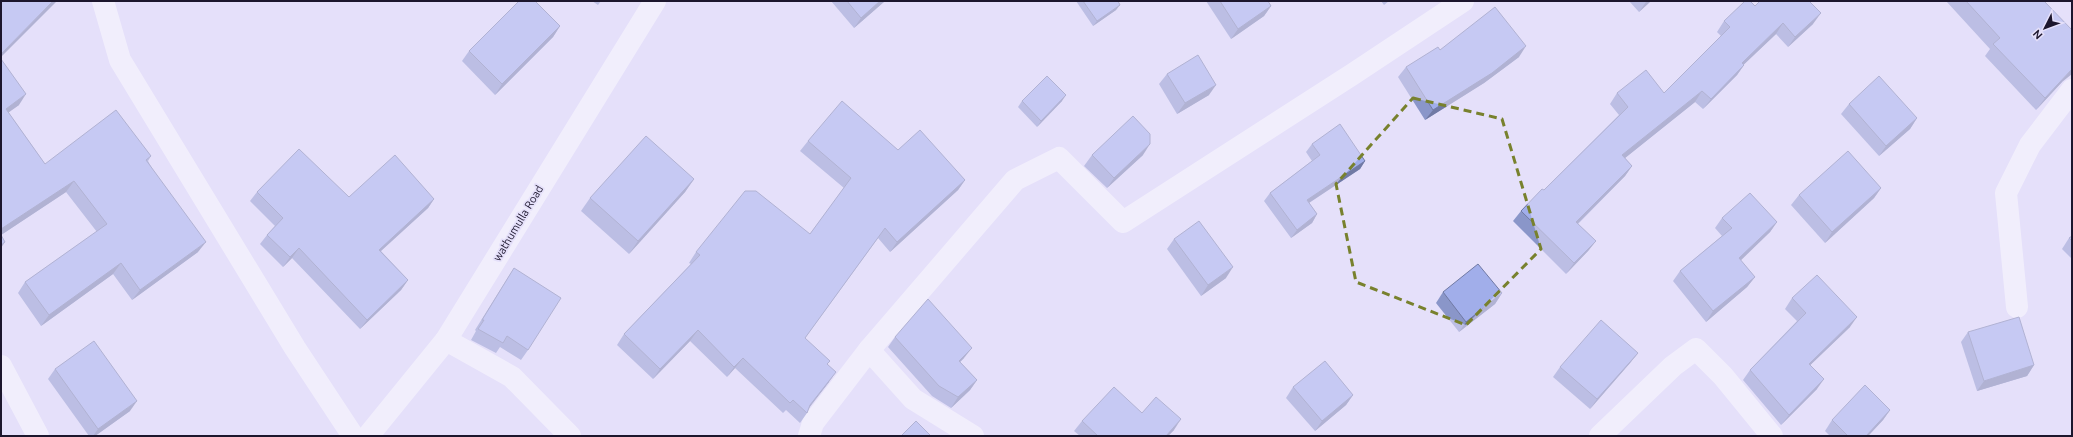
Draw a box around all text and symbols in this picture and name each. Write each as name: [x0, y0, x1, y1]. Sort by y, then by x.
north arrow: [2025, 8, 2065, 48]
text: N: [2030, 28, 2045, 42]
street label: wathumulla Road: [491, 183, 545, 263]

